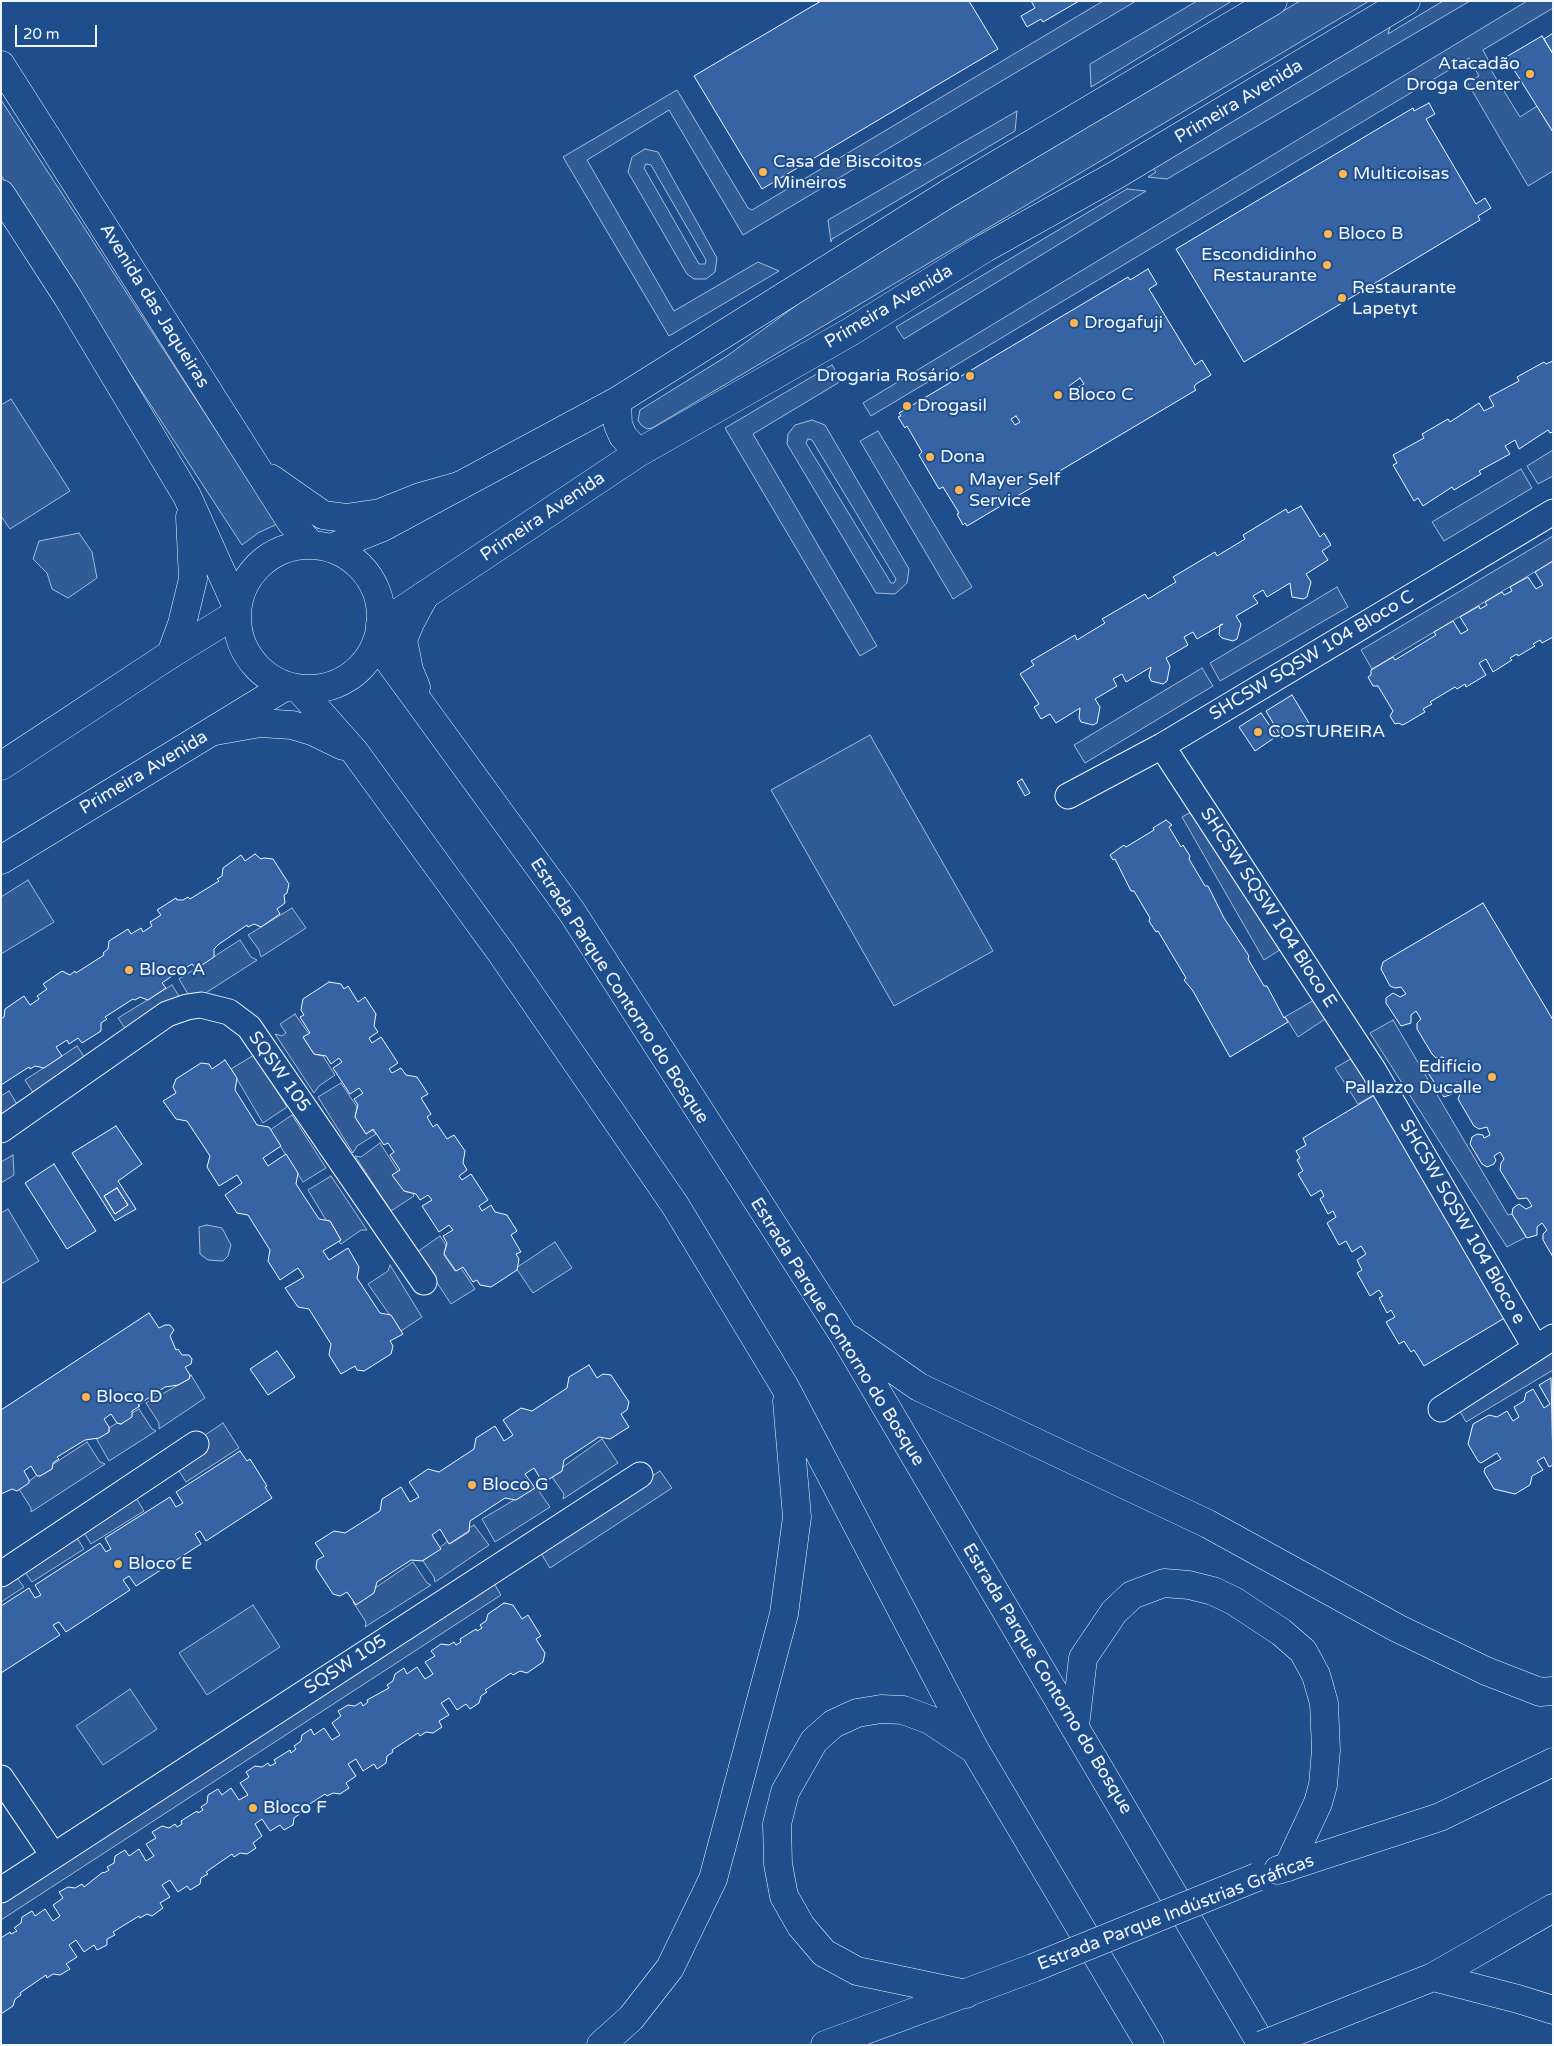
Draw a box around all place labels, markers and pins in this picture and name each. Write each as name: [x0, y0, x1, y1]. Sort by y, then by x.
place label: Atacadão Droga Center: [1406, 53, 1520, 96]
marker: Atacadão Droga Center: [1524, 68, 1536, 80]
place label: Casa de Biscoitos Mineiros: [773, 151, 922, 193]
place label: Multicoisas: [1353, 163, 1449, 185]
marker: Casa de Biscoitos Mineiros: [757, 166, 769, 178]
marker: Multicoisas: [1337, 168, 1349, 180]
place label: Bloco B: [1338, 223, 1403, 245]
marker: Bloco B: [1322, 228, 1334, 240]
place label: Escondidinho Restaurante: [1201, 244, 1317, 286]
marker: Escondidinho Restaurante: [1321, 259, 1333, 271]
place label: Restaurante Lapetyt: [1352, 277, 1456, 320]
marker: Restaurante Lapetyt: [1336, 292, 1348, 304]
place label: Drogafuji: [1084, 312, 1163, 334]
marker: Drogafuji: [1068, 317, 1080, 329]
place label: Drogaria Rosário: [817, 365, 960, 387]
marker: Drogaria Rosário: [964, 370, 976, 382]
place label: Bloco C: [1068, 384, 1133, 406]
marker: Bloco C: [1052, 389, 1064, 401]
place label: Drogasil: [917, 395, 987, 417]
marker: Drogasil: [901, 400, 913, 412]
place label: Dona: [940, 446, 985, 468]
marker: Dona: [924, 451, 936, 463]
place label: Mayer Self Service: [969, 469, 1060, 512]
marker: Mayer Self Service: [953, 484, 965, 496]
place label: COSTUREIRA: [1268, 721, 1385, 743]
marker: COSTUREIRA: [1252, 726, 1264, 738]
place label: Bloco A: [139, 959, 205, 981]
marker: Bloco A: [123, 964, 135, 976]
place label: Edifício Pallazzo Ducalle: [1344, 1056, 1482, 1098]
marker: Edifício Pallazzo Ducalle: [1486, 1071, 1498, 1083]
place label: Bloco D: [96, 1386, 162, 1408]
marker: Bloco D: [80, 1391, 92, 1403]
place label: Bloco G: [482, 1474, 549, 1496]
marker: Bloco G: [466, 1479, 478, 1491]
place label: Bloco E: [128, 1553, 192, 1575]
marker: Bloco E: [112, 1558, 124, 1570]
place label: Bloco F: [263, 1797, 327, 1819]
marker: Bloco F: [247, 1802, 259, 1814]

